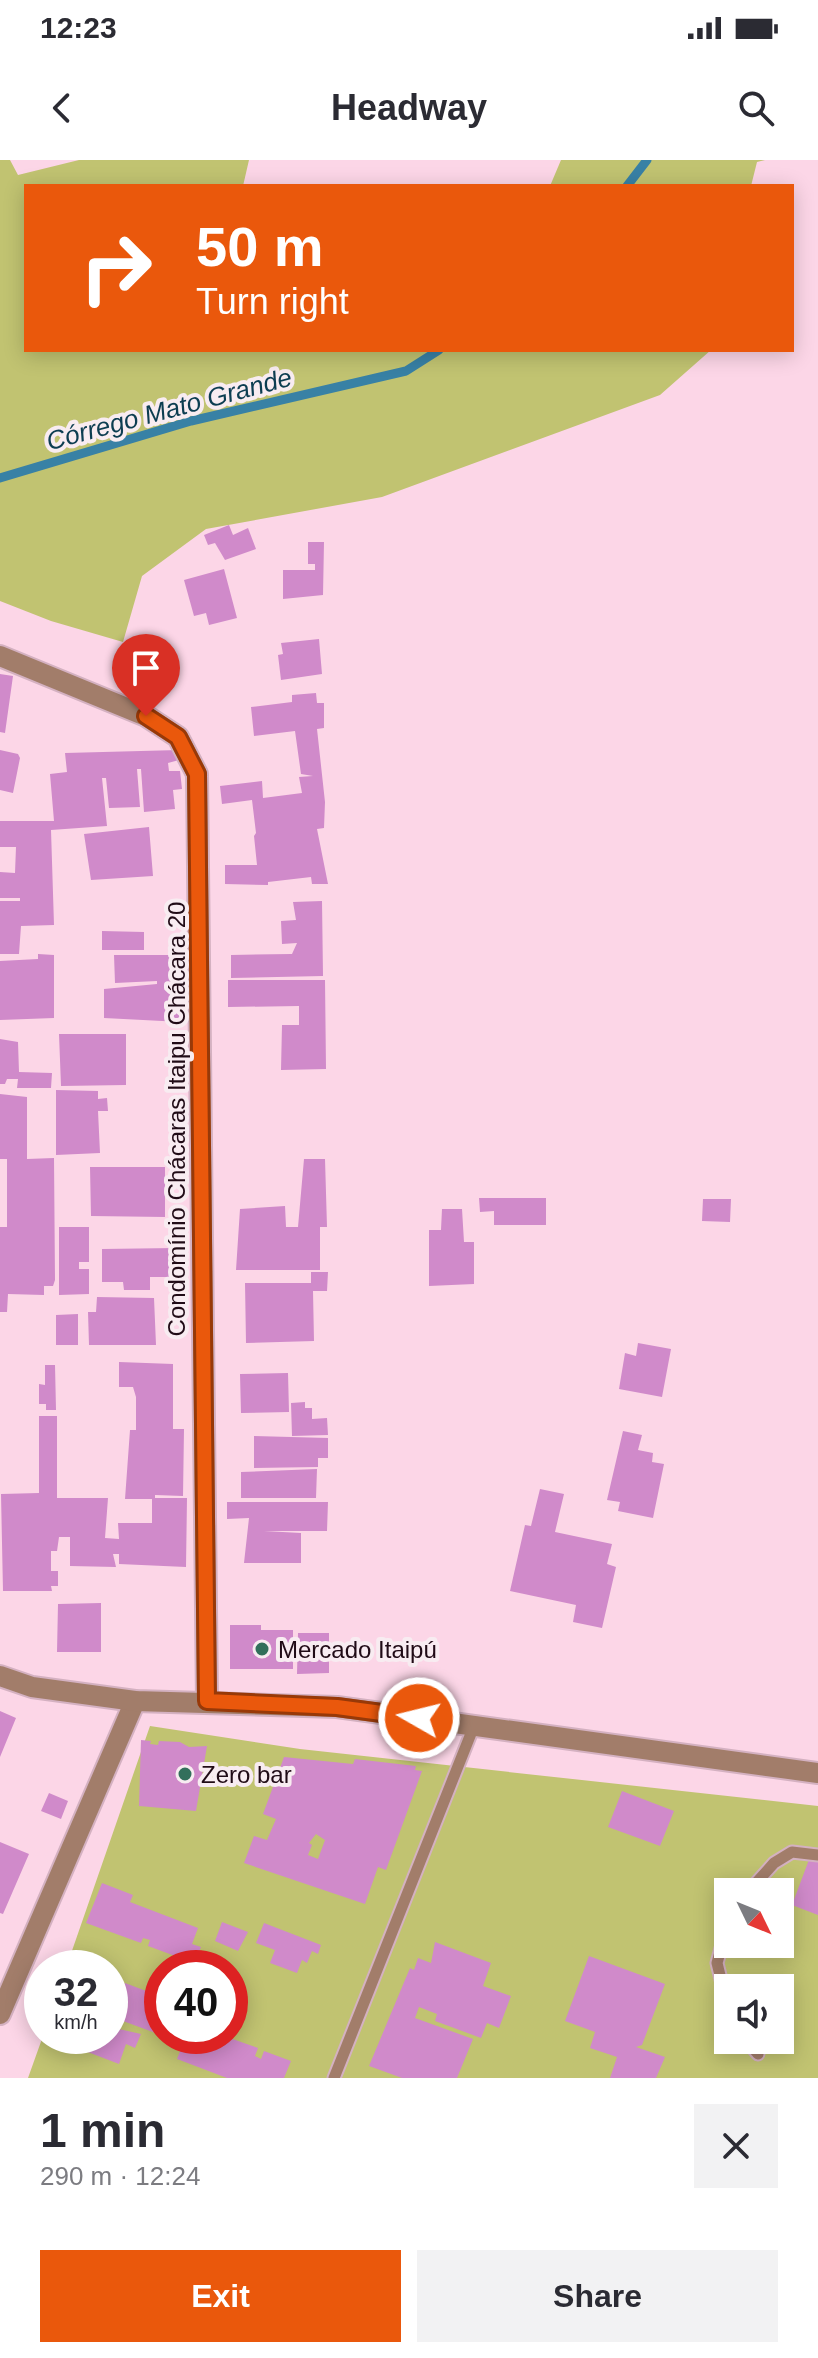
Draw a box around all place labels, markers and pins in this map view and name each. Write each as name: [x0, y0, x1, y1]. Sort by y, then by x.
pin: [112, 634, 180, 716]
place label: Mercado Itaipú: [278, 1636, 437, 1663]
marker: Mercado Itaipú: [253, 1640, 271, 1658]
place label: Zero bar: [201, 1761, 292, 1788]
marker: Zero bar: [176, 1765, 194, 1783]

